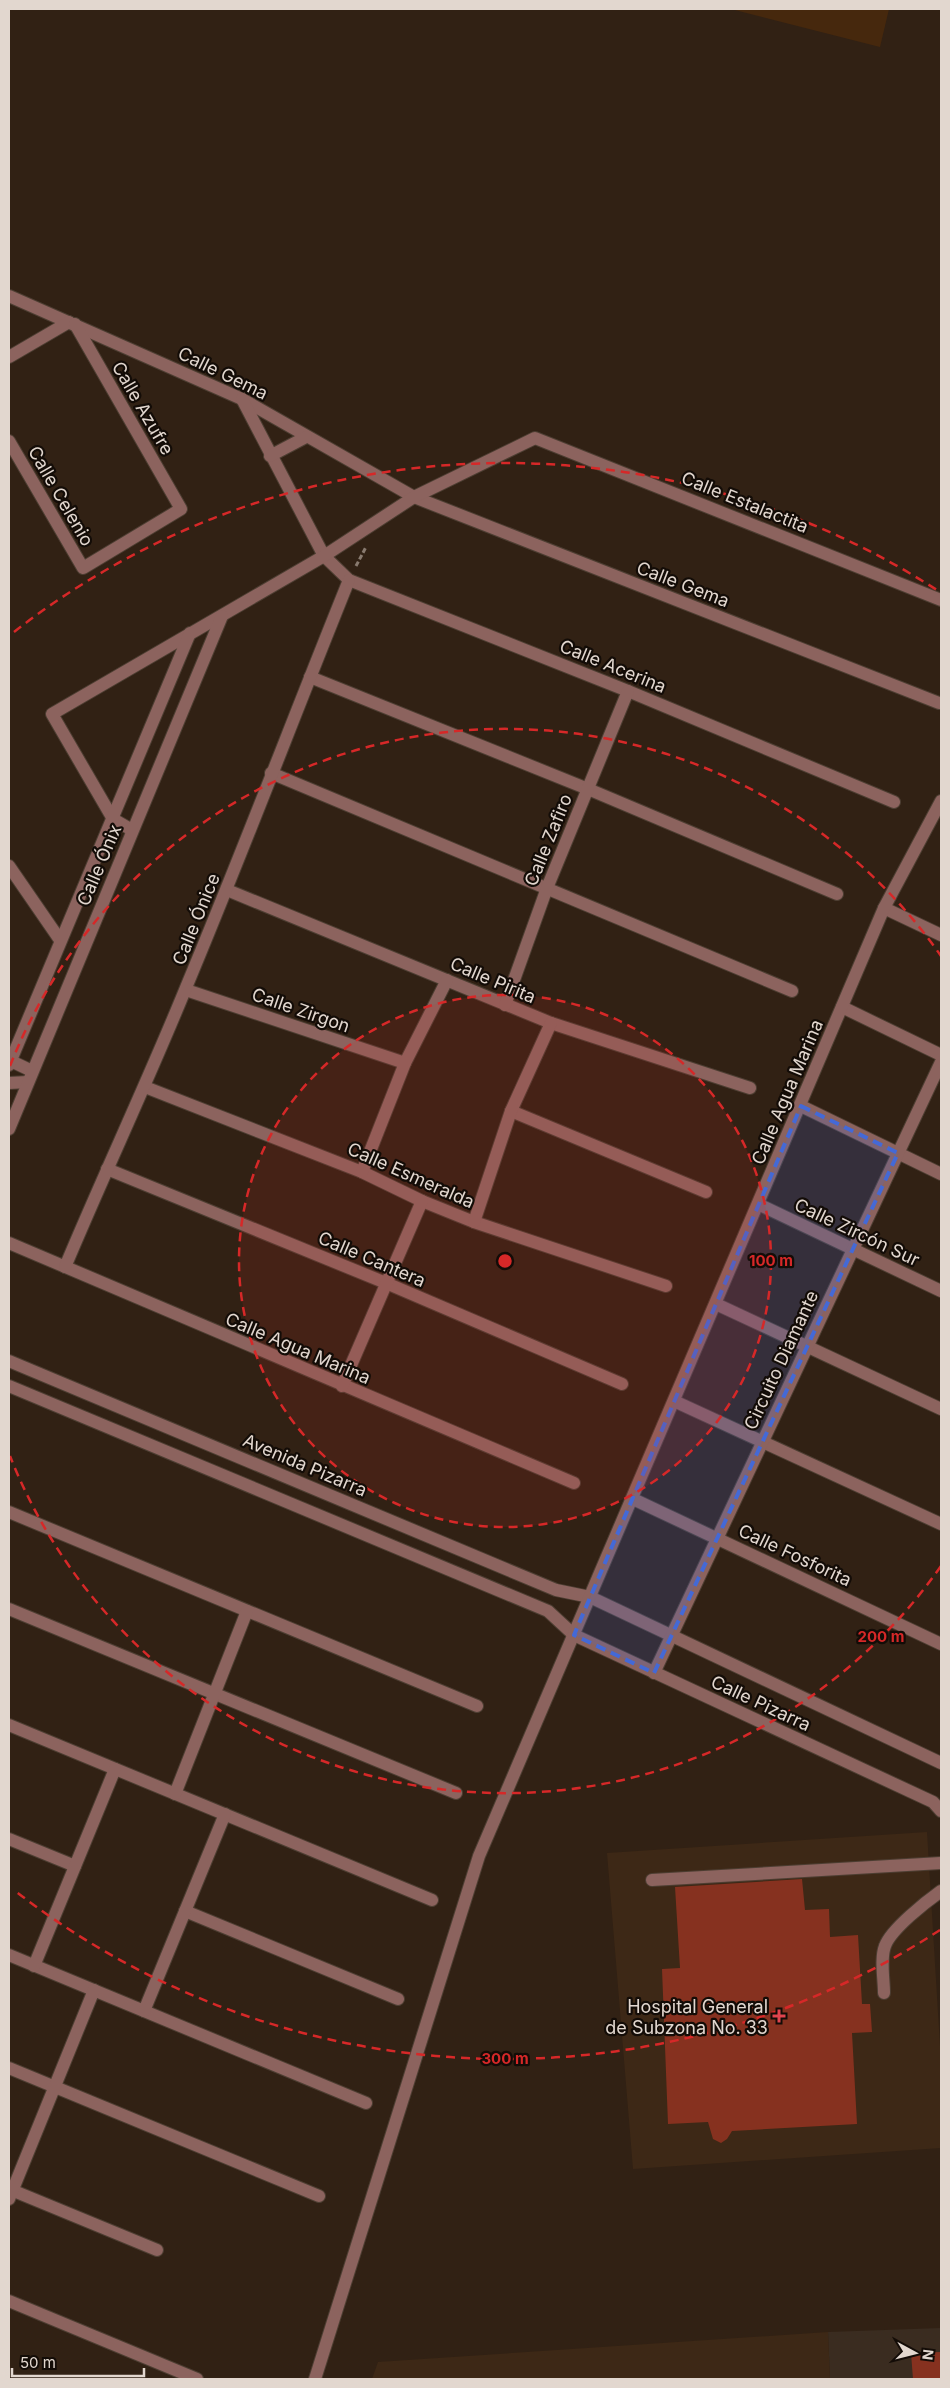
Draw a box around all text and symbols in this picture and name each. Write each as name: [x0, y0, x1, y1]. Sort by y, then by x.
street label: Calle Gema: [175, 342, 271, 404]
street label: Calle Azufre: [108, 358, 178, 458]
street label: Calle Celenio: [24, 442, 98, 550]
street label: Calle Estalactita: [678, 467, 812, 537]
street label: Calle Gema: [634, 557, 732, 611]
street label: Calle Acerina: [557, 635, 669, 697]
street label: Calle Zafiro: [520, 791, 576, 889]
street label: Calle Ónix: [72, 821, 126, 909]
street label: Calle Ónice: [167, 870, 224, 968]
street label: Calle Pirita: [447, 953, 539, 1007]
street label: Calle Zirgon: [249, 983, 353, 1037]
street label: Calle Agua Marina: [747, 1016, 827, 1168]
street label: Calle Esmeralda: [344, 1138, 478, 1212]
street label: Calle Zircón Sur: [791, 1194, 923, 1270]
street label: Calle Cantera: [315, 1227, 429, 1291]
text: 100 m: [749, 1251, 793, 1270]
centre of rings: [496, 1252, 514, 1270]
street label: Circuito Diamante: [740, 1287, 822, 1433]
street label: Calle Agua Marina: [222, 1308, 374, 1388]
street label: Avenida Pizarra: [240, 1429, 370, 1501]
street label: Calle Fosforita: [735, 1520, 855, 1590]
text: 200 m: [858, 1627, 904, 1646]
street label: Calle Pizarra: [708, 1671, 814, 1735]
place label: Hospital General de Subzona No. 33: [605, 1996, 768, 2038]
marker: Hospital General de Subzona No. 33: [772, 2009, 786, 2023]
text: 300 m: [481, 2049, 529, 2068]
north arrow: [890, 2328, 940, 2378]
scale bar: [12, 2346, 145, 2378]
text: N: [919, 2348, 937, 2361]
text: 50 m: [20, 2353, 56, 2372]

